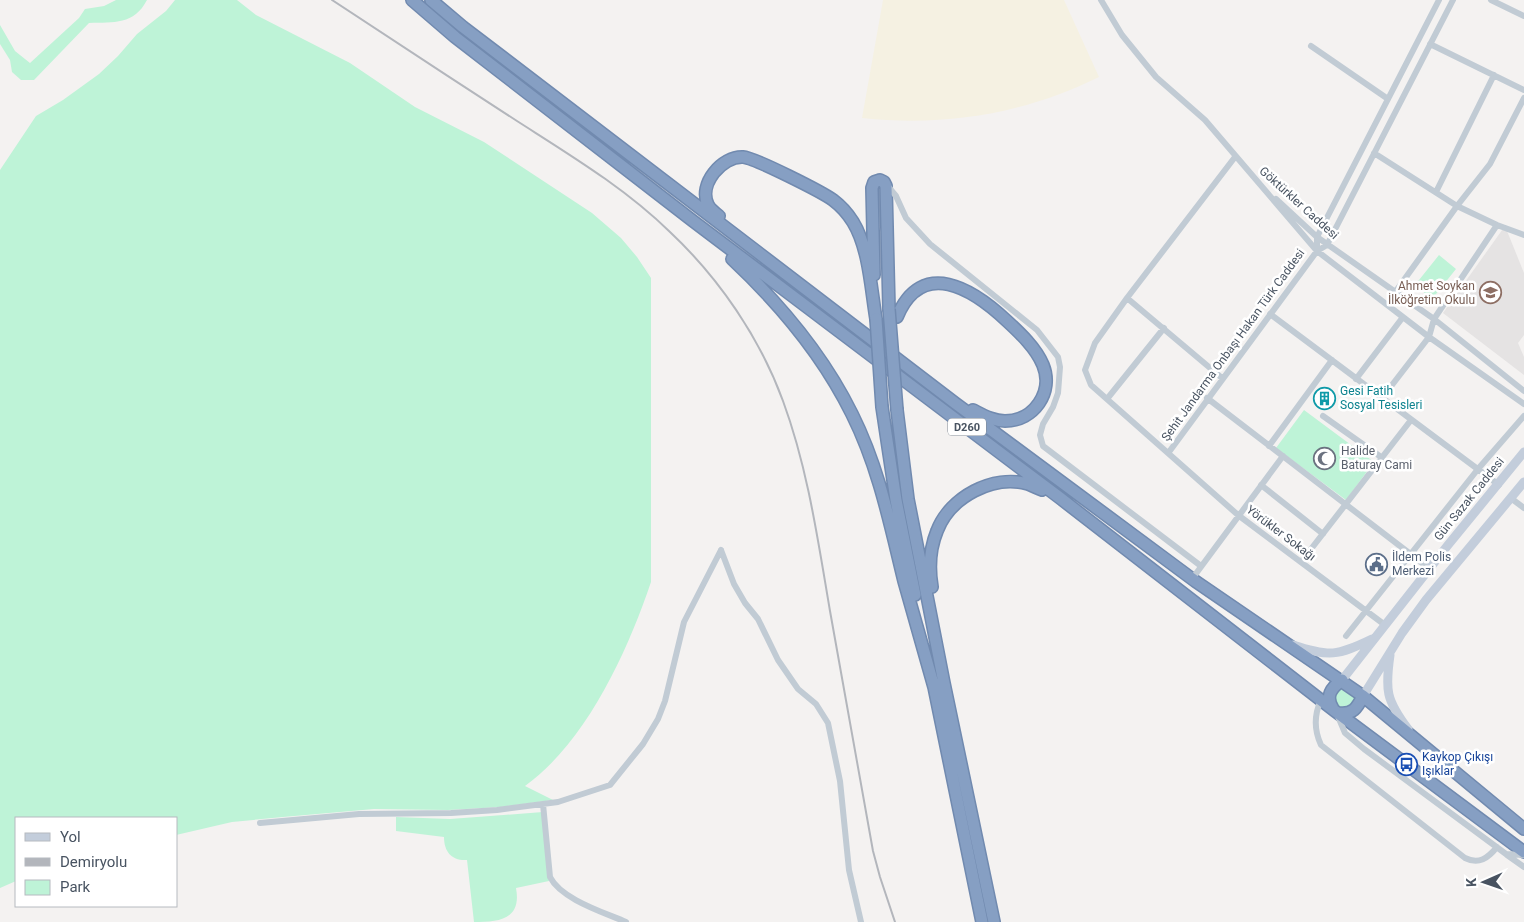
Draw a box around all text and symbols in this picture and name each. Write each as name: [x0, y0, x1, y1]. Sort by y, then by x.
street label: Göktürkler Caddesi: [1257, 164, 1341, 242]
street label: Şehit Jandarma Onbaşı Hakan Türk Caddesi: [1159, 246, 1308, 444]
place label: Ahmet Soykan İlköğretim Okulu: [1388, 279, 1475, 307]
school or university icon: Ahmet Soykan İlköğretim Okulu: [1479, 281, 1503, 305]
place label: Gesi Fatih Sosyal Tesisleri: [1340, 384, 1423, 412]
building icon: Gesi Fatih Sosyal Tesisleri: [1312, 386, 1336, 410]
road number: D260: [948, 418, 986, 436]
place label: Halide Baturay Cami: [1341, 444, 1412, 472]
mosque icon: Halide Baturay Cami: [1313, 446, 1337, 470]
street label: Gün Sazak Caddesi: [1431, 455, 1507, 543]
street label: Yörükler Sokağı: [1244, 502, 1318, 564]
place label: İldem Polis Merkezi: [1392, 549, 1451, 578]
public building icon: İldem Polis Merkezi: [1364, 552, 1388, 576]
place label: Kaykop Çıkışı Işıklar: [1422, 750, 1493, 778]
bus stop icon: Kaykop Çıkışı Işıklar: [1394, 752, 1418, 776]
legend: [15, 817, 178, 907]
text: Yol: [60, 828, 81, 846]
text: Demiryolu: [60, 853, 127, 871]
north arrow: [1459, 857, 1509, 907]
text: Park: [60, 878, 91, 896]
text: K: [1463, 878, 1479, 887]

